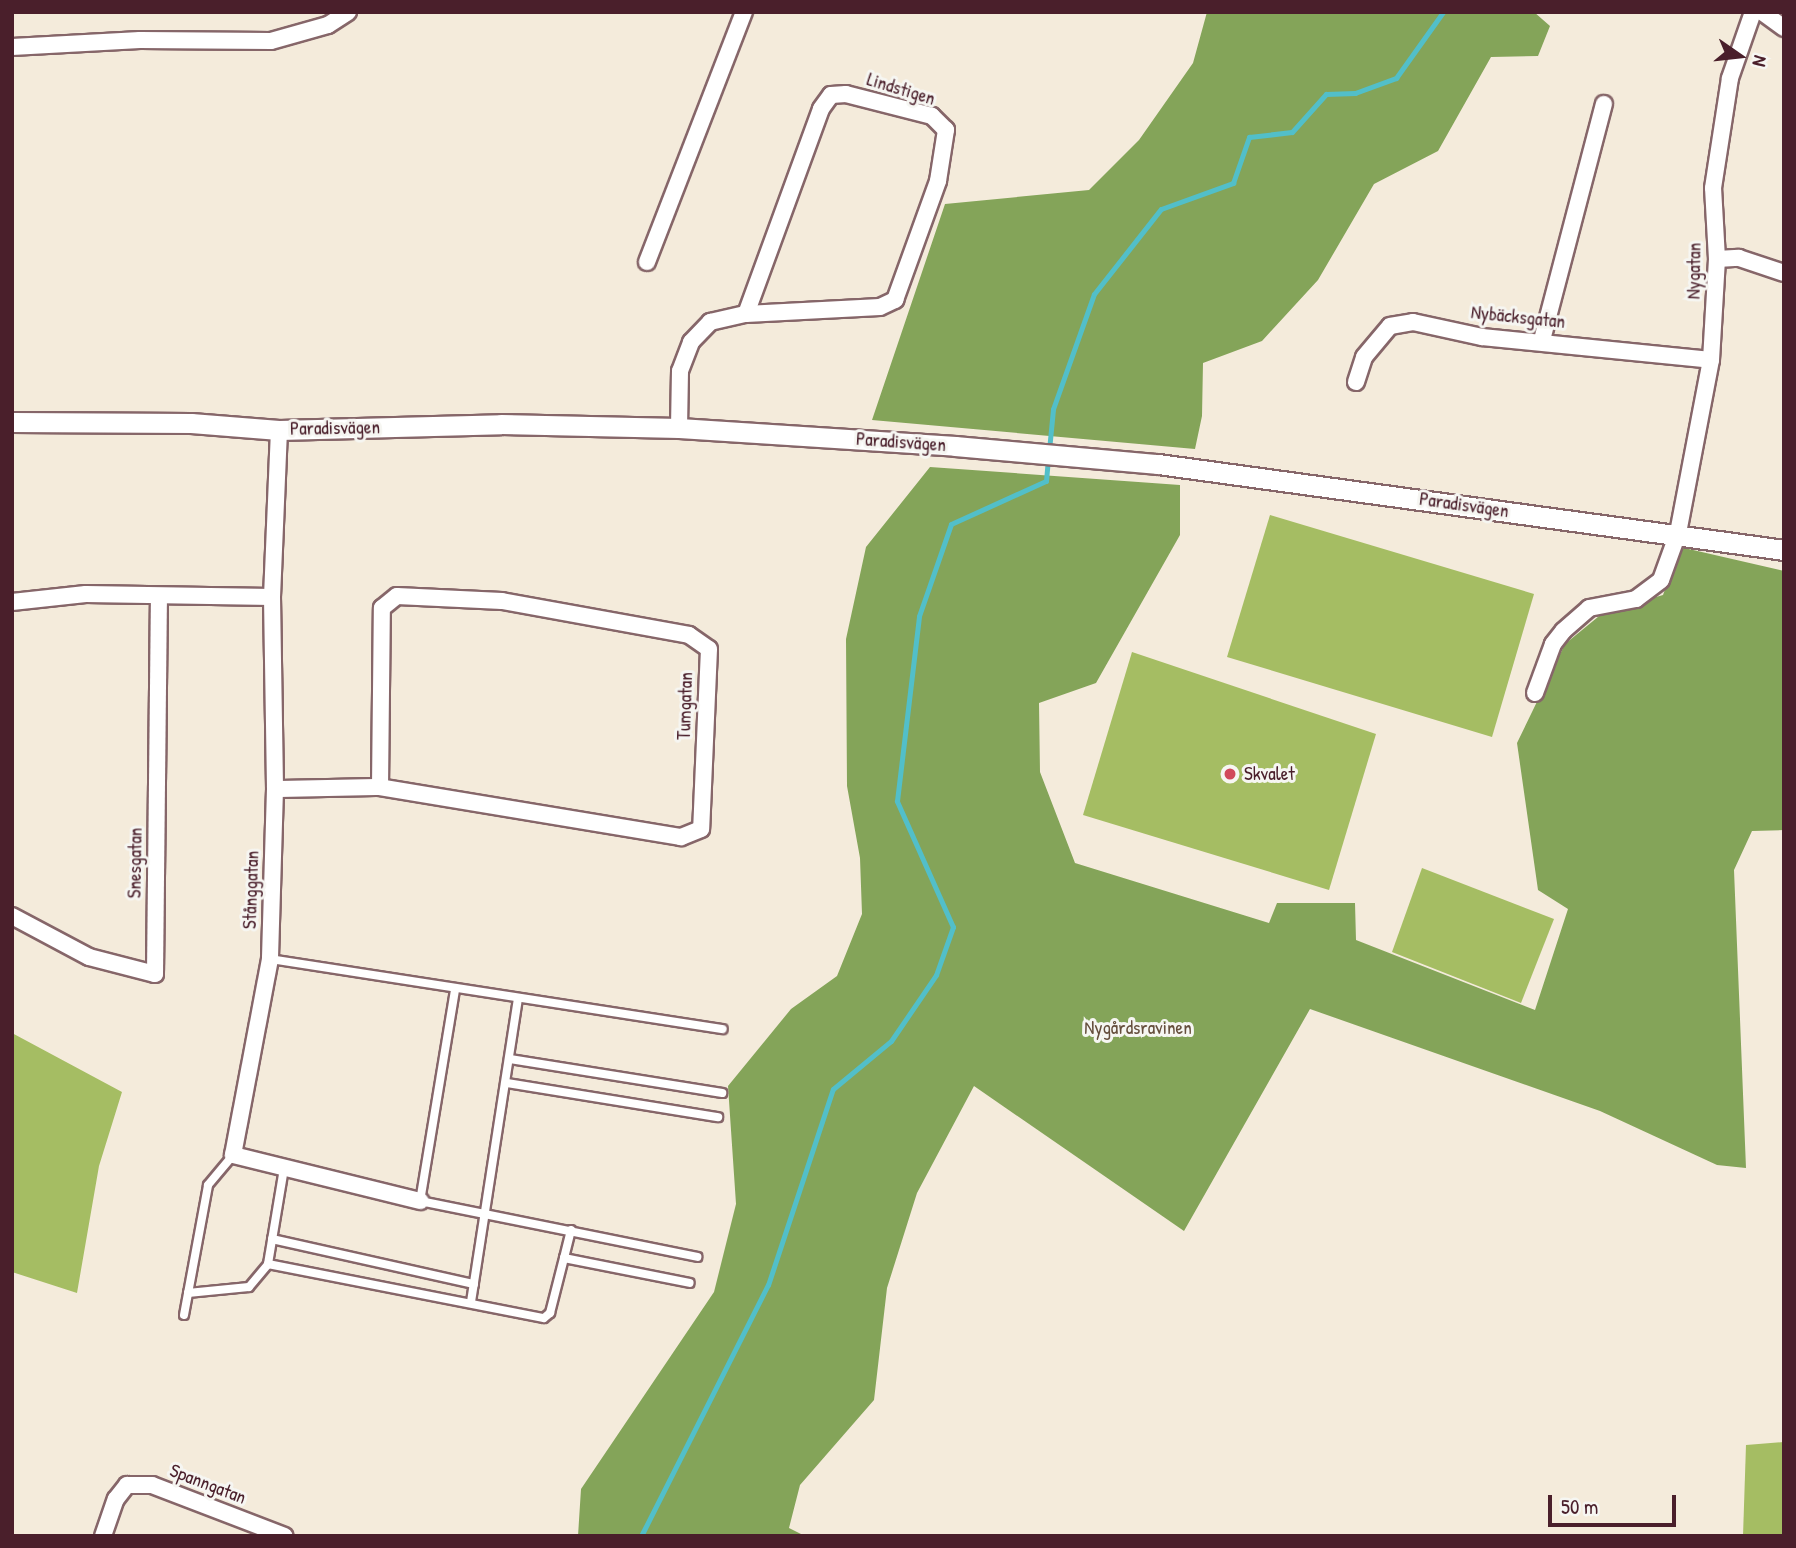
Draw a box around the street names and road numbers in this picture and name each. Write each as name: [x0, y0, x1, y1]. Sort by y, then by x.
street label: Lindstigen: [864, 68, 938, 110]
street label: Nygatan: [1682, 242, 1706, 300]
street label: Nybäcksgatan: [1470, 301, 1566, 333]
street label: Paradisvägen: [290, 416, 380, 440]
street label: Paradisvägen: [855, 427, 947, 457]
street label: Paradisvägen: [1418, 487, 1510, 523]
street label: Tumgatan: [672, 672, 698, 740]
street label: Snesgatan: [123, 827, 147, 899]
street label: Stånggatan: [238, 851, 264, 929]
street label: Spanngatan: [167, 1459, 249, 1509]

